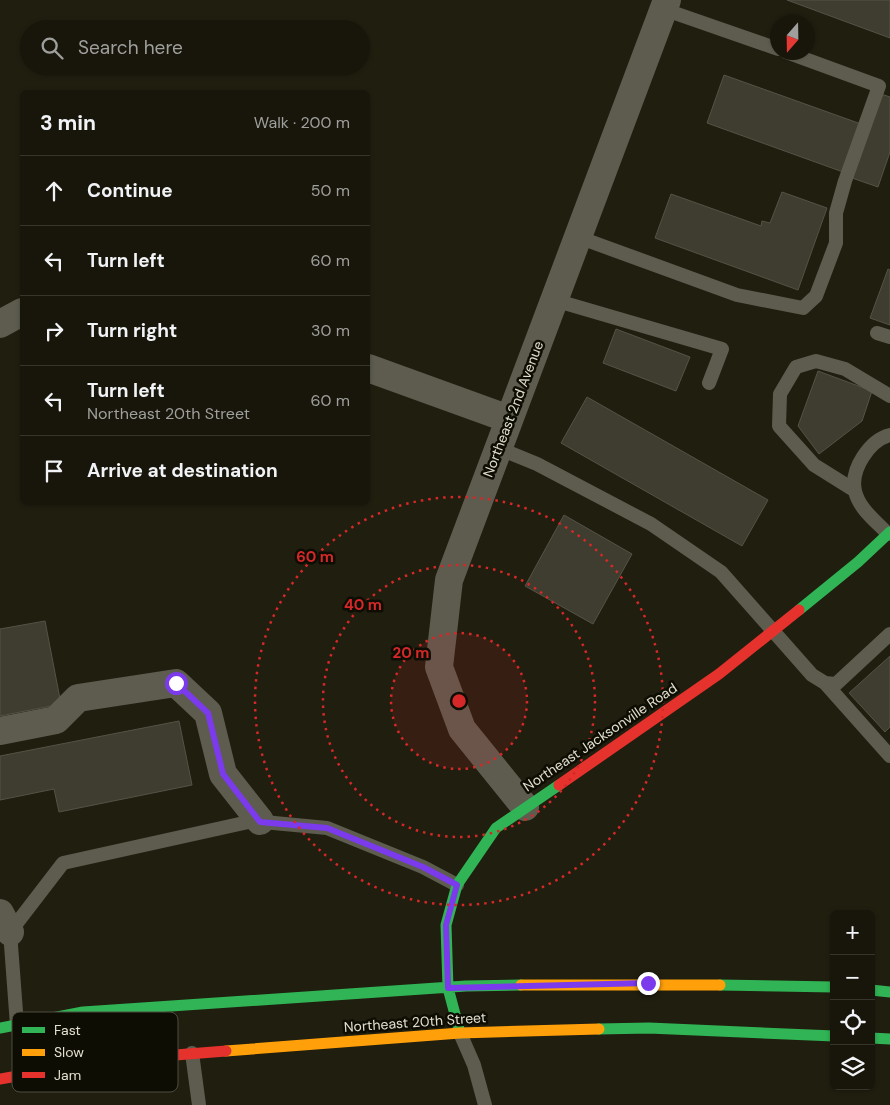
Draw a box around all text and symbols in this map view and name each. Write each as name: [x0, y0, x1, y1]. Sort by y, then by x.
north arrow: [770, 15, 815, 60]
search box: [20, 20, 370, 75]
icon: search: [38, 34, 66, 62]
text: Search here: [78, 35, 183, 60]
text: 3 min: [40, 109, 96, 137]
text: Walk · 200 m: [254, 112, 350, 133]
icon: ahead: [40, 177, 68, 205]
text: Continue: [87, 178, 173, 203]
text: 50 m: [311, 180, 350, 201]
icon: left: [40, 247, 68, 275]
text: Turn left: [87, 248, 165, 273]
text: 60 m: [310, 250, 350, 271]
icon: right: [40, 317, 68, 345]
text: Turn right: [87, 318, 177, 343]
text: 30 m: [311, 320, 350, 341]
street label: Northeast 2nd Avenue: [479, 338, 547, 480]
text: Turn left: [87, 378, 165, 403]
icon: left: [40, 387, 68, 415]
text: 60 m: [310, 390, 350, 411]
text: Northeast 20th Street: [87, 403, 250, 424]
icon: arrive: [40, 457, 68, 485]
text: Arrive at destination: [87, 458, 278, 483]
text: 60 m: [296, 547, 334, 567]
text: 40 m: [344, 595, 382, 615]
text: 20 m: [393, 643, 429, 663]
route start: [165, 672, 188, 695]
street label: Northeast Jacksonville Road: [520, 679, 680, 795]
centre of rings: [450, 692, 468, 710]
map controls: [830, 910, 875, 1090]
button: +: [830, 910, 875, 955]
button: −: [830, 955, 875, 1000]
route end: [637, 972, 660, 995]
button: locate: [830, 1000, 875, 1045]
street label: Northeast 20th Street: [343, 1008, 487, 1036]
legend: [12, 1012, 178, 1092]
text: Fast: [54, 1021, 81, 1039]
text: Slow: [54, 1043, 84, 1061]
button: layers: [830, 1045, 875, 1090]
text: Jam: [54, 1066, 81, 1084]

